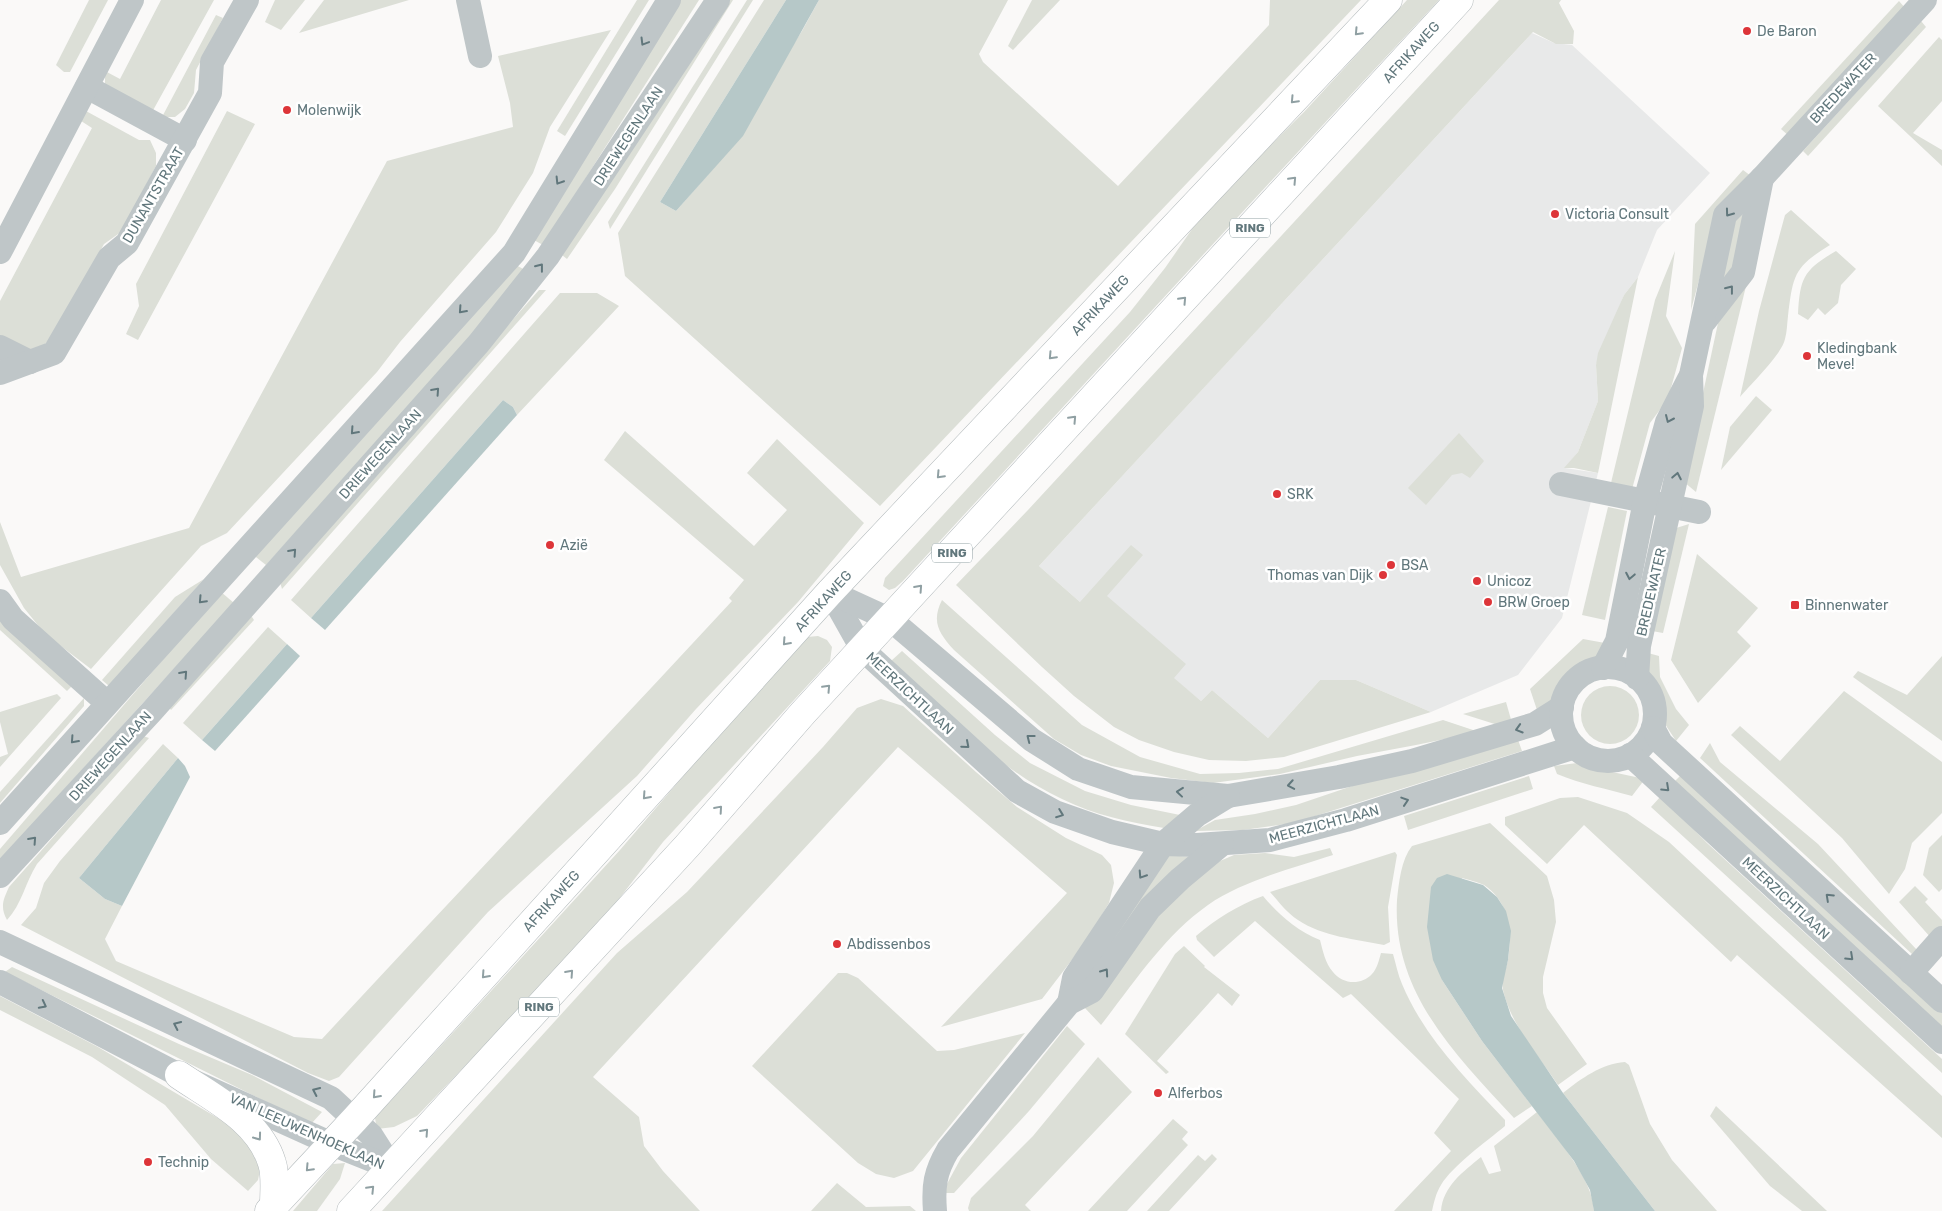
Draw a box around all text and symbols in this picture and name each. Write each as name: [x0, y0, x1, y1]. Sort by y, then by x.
street label: AFRIKAWEG: [1379, 18, 1443, 87]
place label: De Baron: [1757, 23, 1817, 40]
marker: De Baron: [1741, 25, 1753, 37]
one-way arrow: [1355, 27, 1364, 36]
one-way arrow: [640, 36, 650, 45]
street label: BREDEWATER: [1806, 50, 1880, 127]
street label: DRIEWEGENLAAN: [590, 83, 667, 189]
one-way arrow: [1291, 94, 1300, 103]
place label: Molenwijk: [297, 102, 362, 119]
marker: Molenwijk: [281, 104, 293, 116]
street label: DUNANTSTRAAT: [119, 144, 188, 246]
one-way arrow: [556, 175, 566, 184]
one-way arrow: [1287, 177, 1296, 186]
place label: Victoria Consult: [1565, 206, 1669, 223]
one-way arrow: [1726, 207, 1735, 217]
marker: Victoria Consult: [1549, 208, 1561, 220]
road number: RING: [1230, 218, 1270, 238]
one-way arrow: [534, 263, 543, 273]
street label: AFRIKAWEG: [1068, 271, 1133, 339]
one-way arrow: [1725, 286, 1733, 295]
one-way arrow: [1177, 296, 1186, 305]
one-way arrow: [459, 305, 468, 314]
place label: Kledingbank Meve!: [1817, 340, 1898, 373]
marker: Kledingbank Meve!: [1801, 350, 1813, 362]
one-way arrow: [1049, 351, 1058, 360]
one-way arrow: [430, 388, 439, 397]
street label: DRIEWEGENLAAN: [336, 406, 425, 503]
one-way arrow: [1665, 414, 1676, 423]
one-way arrow: [1067, 416, 1076, 425]
one-way arrow: [351, 426, 360, 435]
one-way arrow: [937, 469, 946, 478]
one-way arrow: [1671, 471, 1682, 480]
place label: SRK: [1287, 486, 1314, 503]
marker: SRK: [1271, 488, 1283, 500]
place label: Azië: [560, 537, 588, 554]
marker: Azië: [544, 539, 556, 551]
road number: RING: [932, 544, 972, 562]
street label: BREDEWATER: [1633, 546, 1670, 638]
one-way arrow: [287, 549, 296, 558]
place label: BSA: [1401, 557, 1429, 574]
marker: BSA: [1385, 559, 1397, 571]
street label: AFRIKAWEG: [791, 567, 855, 636]
place label: Thomas van Dijk: [1267, 567, 1374, 584]
marker: Thomas van Dijk: [1377, 569, 1389, 581]
one-way arrow: [1626, 572, 1636, 581]
place label: Unicoz: [1487, 573, 1532, 590]
marker: Unicoz: [1471, 575, 1483, 587]
one-way arrow: [914, 585, 923, 594]
place label: BRW Groep: [1498, 594, 1570, 611]
one-way arrow: [198, 595, 207, 604]
marker: BRW Groep: [1482, 596, 1494, 608]
place label: Binnenwater: [1805, 597, 1889, 614]
marker: Binnenwater: [1789, 599, 1801, 611]
one-way arrow: [783, 636, 792, 645]
street label: MEERZICHTLAAN: [862, 649, 957, 738]
one-way arrow: [178, 671, 187, 680]
one-way arrow: [821, 684, 830, 693]
street label: DRIEWEGENLAAN: [66, 708, 155, 805]
one-way arrow: [1515, 723, 1523, 733]
one-way arrow: [71, 734, 80, 743]
one-way arrow: [1026, 735, 1036, 744]
one-way arrow: [960, 739, 969, 748]
one-way arrow: [1287, 780, 1295, 790]
one-way arrow: [1661, 782, 1670, 791]
one-way arrow: [1175, 787, 1183, 798]
one-way arrow: [643, 790, 652, 799]
one-way arrow: [1401, 797, 1409, 807]
street label: MEERZICHTLAAN: [1267, 802, 1381, 847]
one-way arrow: [713, 806, 722, 815]
one-way arrow: [1056, 808, 1064, 818]
one-way arrow: [27, 837, 36, 846]
street label: MEERZICHTLAAN: [1738, 854, 1833, 943]
street label: AFRIKAWEG: [519, 867, 583, 936]
one-way arrow: [1139, 869, 1148, 878]
one-way arrow: [1826, 894, 1835, 903]
place label: Abdissenbos: [847, 936, 931, 953]
marker: Abdissenbos: [831, 938, 843, 950]
one-way arrow: [1845, 951, 1854, 960]
one-way arrow: [1099, 968, 1108, 978]
one-way arrow: [482, 969, 491, 978]
one-way arrow: [564, 970, 573, 979]
road number: RING: [519, 998, 559, 1016]
one-way arrow: [38, 999, 47, 1009]
one-way arrow: [173, 1021, 182, 1032]
place label: Alferbos: [1168, 1085, 1223, 1102]
one-way arrow: [312, 1086, 321, 1097]
marker: Alferbos: [1152, 1087, 1164, 1099]
street label: VAN LEEUWENHOEKLAAN: [227, 1090, 387, 1173]
one-way arrow: [373, 1090, 382, 1099]
one-way arrow: [419, 1128, 428, 1137]
one-way arrow: [252, 1131, 261, 1141]
place label: Technip: [158, 1154, 209, 1171]
marker: Technip: [142, 1156, 154, 1168]
one-way arrow: [306, 1162, 315, 1171]
one-way arrow: [365, 1186, 374, 1195]

